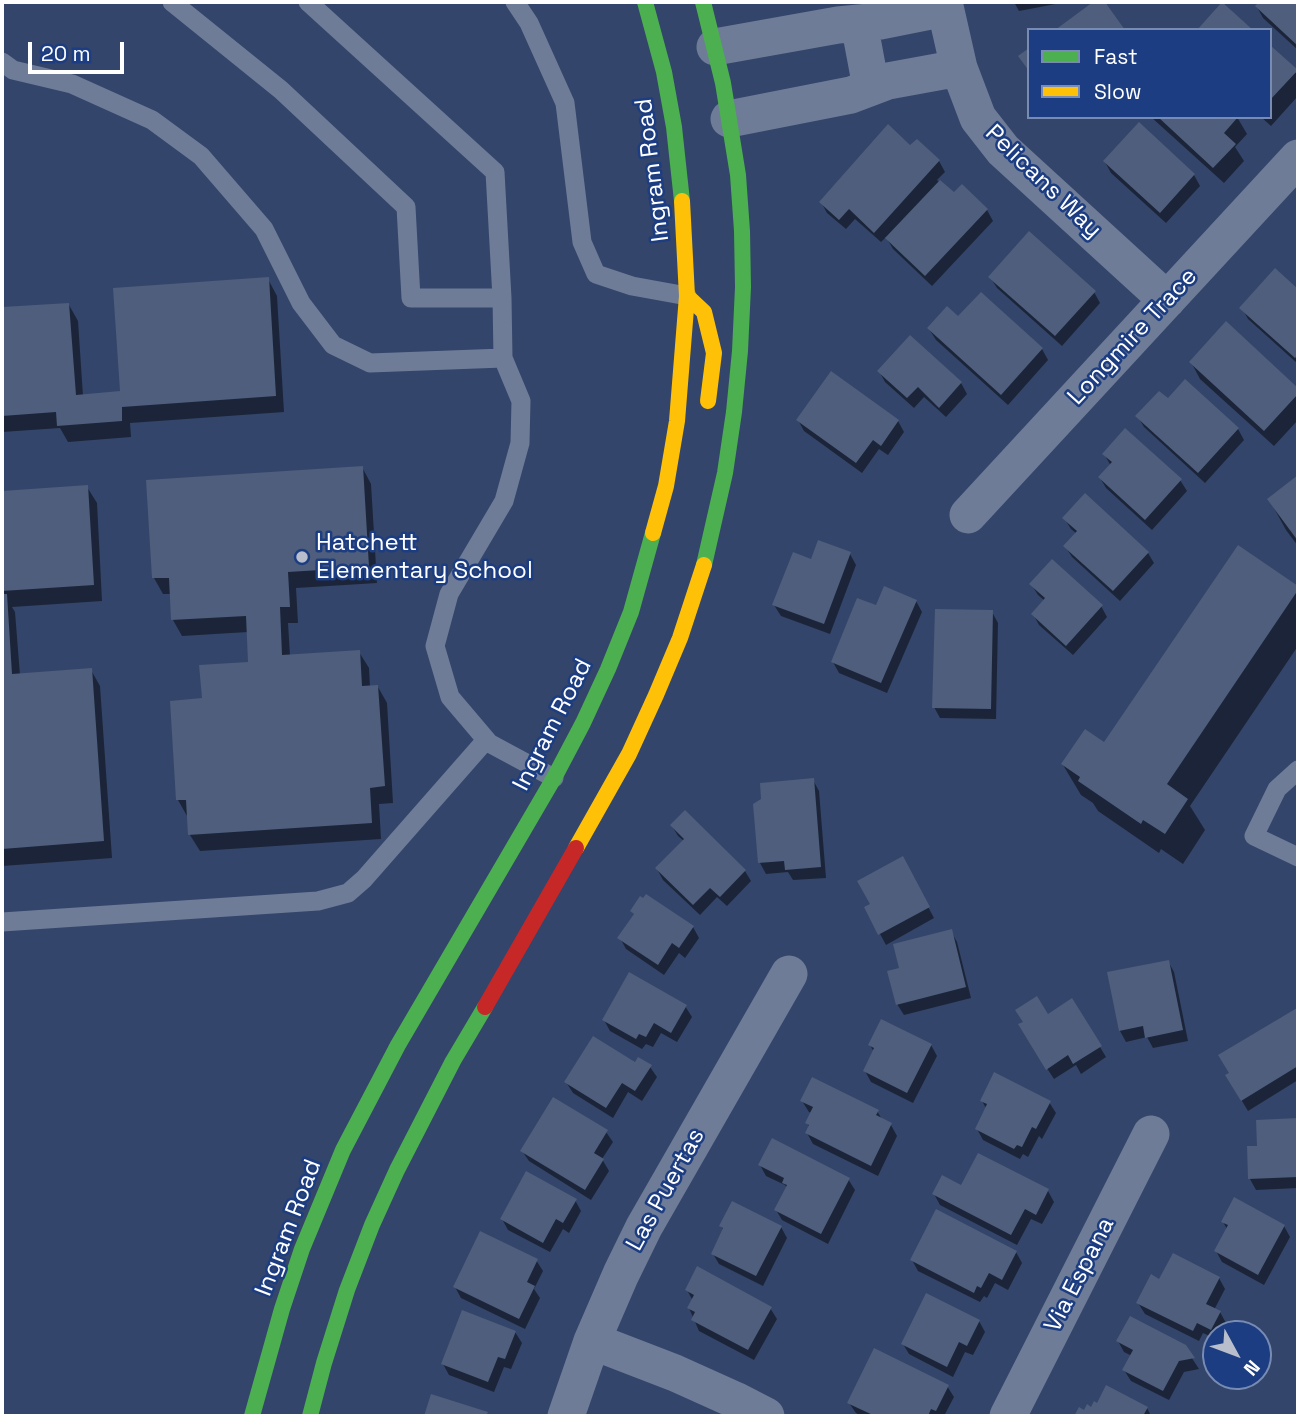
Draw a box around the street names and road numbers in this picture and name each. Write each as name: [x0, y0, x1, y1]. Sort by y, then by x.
street label: Ingram Road: [630, 97, 676, 243]
street label: Pelicans Way: [979, 119, 1107, 245]
street label: Longmire Trace: [1062, 263, 1204, 411]
street label: Ingram Road: [507, 654, 599, 796]
street label: Las Puertas: [621, 1124, 711, 1256]
street label: Ingram Road: [250, 1156, 328, 1300]
street label: Via Espana: [1039, 1213, 1121, 1337]

